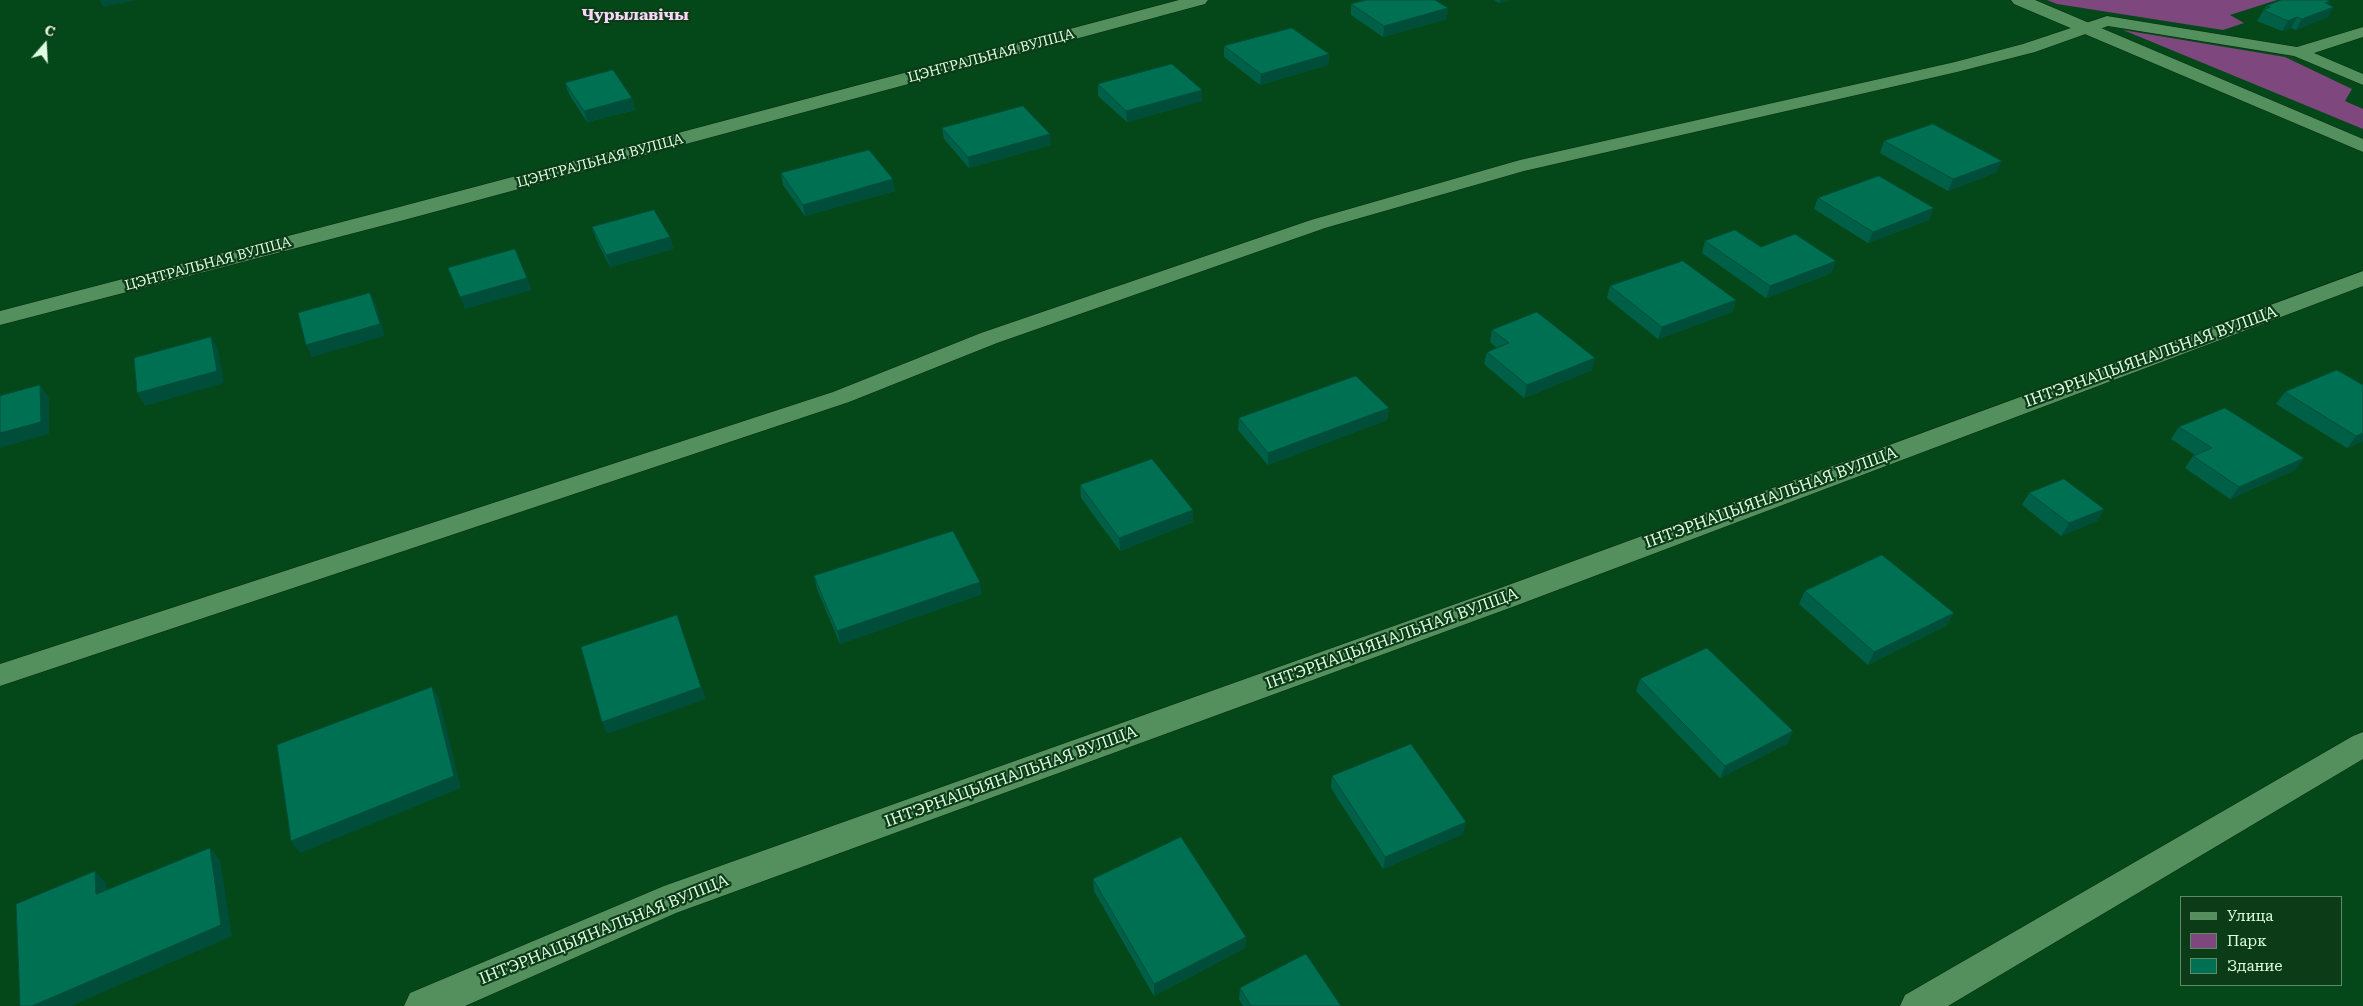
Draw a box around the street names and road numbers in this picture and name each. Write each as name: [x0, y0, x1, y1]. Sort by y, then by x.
street label: ЦЭНТРАЛЬНАЯ ВУЛІЦА: [906, 26, 1076, 86]
street label: ЦЭНТРАЛЬНАЯ ВУЛІЦА: [515, 131, 685, 191]
street label: ЦЭНТРАЛЬНАЯ ВУЛІЦА: [123, 234, 293, 294]
street label: ІНТЭРНАЦЫЯНАЛЬНАЯ ВУЛІЦА: [2022, 302, 2280, 412]
street label: ІНТЭРНАЦЫЯНАЛЬНАЯ ВУЛІЦА: [1642, 443, 1900, 553]
street label: ІНТЭРНАЦЫЯНАЛЬНАЯ ВУЛІЦА: [1263, 584, 1521, 694]
street label: ІНТЭРНАЦЫЯНАЛЬНАЯ ВУЛІЦА: [882, 722, 1140, 832]
street label: ІНТЭРНАЦЫЯНАЛЬНАЯ ВУЛІЦА: [477, 871, 731, 989]

